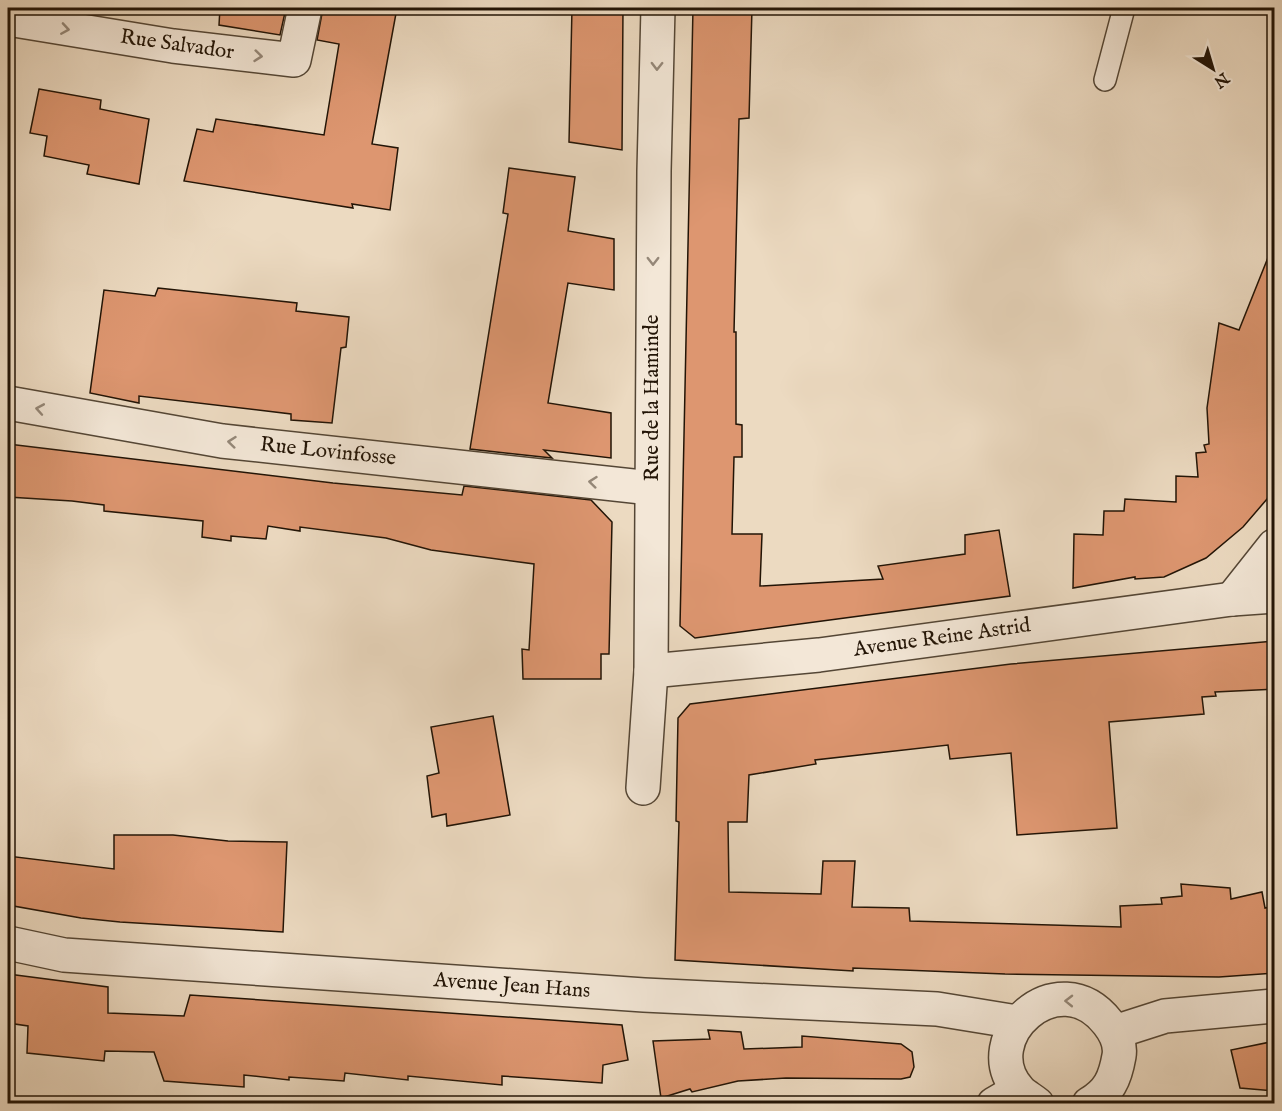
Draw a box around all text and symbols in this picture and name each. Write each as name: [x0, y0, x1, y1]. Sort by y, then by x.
one-way arrow: [61, 22, 70, 34]
street label: Rue Salvador: [118, 24, 236, 66]
north arrow: [1183, 39, 1243, 99]
one-way arrow: [254, 49, 263, 61]
one-way arrow: [650, 61, 663, 70]
text: N: [1209, 67, 1233, 92]
one-way arrow: [647, 256, 659, 265]
street label: Rue de la Haminde: [639, 314, 666, 481]
one-way arrow: [35, 403, 45, 416]
street label: Rue Lovinfosse: [259, 431, 398, 473]
one-way arrow: [228, 436, 237, 448]
one-way arrow: [589, 476, 598, 489]
street label: Avenue Reine Astrid: [851, 612, 1033, 664]
street label: Avenue Jean Hans: [432, 967, 591, 1005]
one-way arrow: [1064, 995, 1073, 1007]

